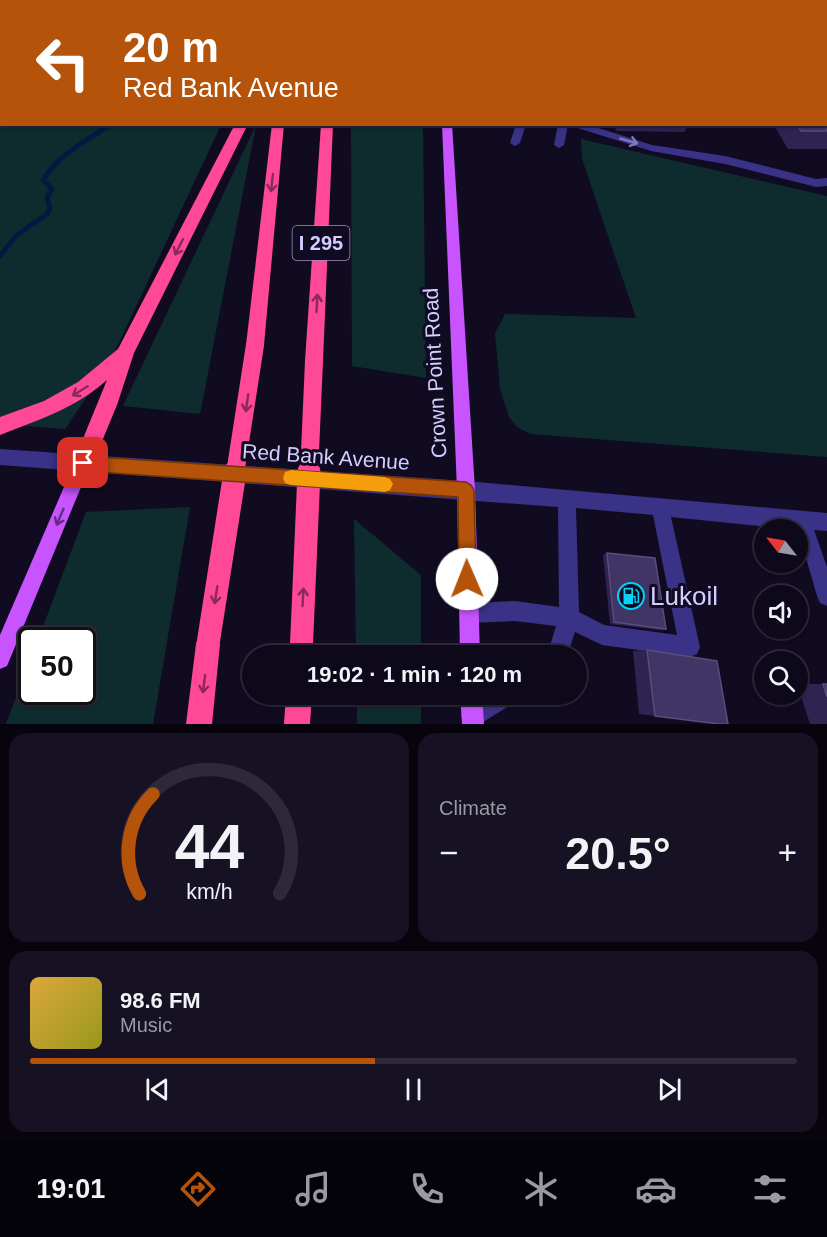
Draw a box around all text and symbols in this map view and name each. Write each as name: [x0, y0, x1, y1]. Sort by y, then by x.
icon: left: [24, 24, 102, 102]
text: 20 m: [123, 24, 219, 71]
text: Red Bank Avenue: [123, 73, 339, 103]
one-way arrow: [619, 136, 638, 147]
one-way arrow: [266, 172, 277, 192]
road number: I 295: [292, 226, 350, 260]
one-way arrow: [172, 238, 184, 256]
street label: Crown Point Road: [419, 287, 450, 459]
one-way arrow: [312, 293, 323, 313]
one-way arrow: [71, 384, 88, 397]
one-way arrow: [241, 392, 252, 412]
pin: [57, 437, 108, 488]
street label: Red Bank Avenue: [242, 439, 411, 474]
icon: arrive: [66, 446, 99, 479]
one-way arrow: [54, 508, 65, 526]
north arrow: [754, 519, 808, 573]
map controls: [754, 519, 808, 705]
position arrow: [435, 547, 499, 611]
fuel station icon: Lukoil: [616, 581, 646, 611]
place label: Lukoil: [650, 581, 718, 611]
one-way arrow: [211, 585, 222, 605]
button: sound: [754, 585, 808, 639]
one-way arrow: [298, 588, 309, 608]
speed limit sign: 50: [18, 627, 96, 705]
button: search: [754, 651, 808, 705]
text: 19:02 · 1 min · 120 m: [307, 662, 522, 687]
one-way arrow: [198, 674, 209, 693]
text: Climate: [439, 797, 507, 819]
text: 44: [174, 812, 244, 881]
text: 20.5°: [565, 828, 671, 879]
text: −: [439, 834, 458, 871]
text: +: [778, 834, 797, 871]
text: km/h: [186, 881, 232, 905]
text: 98.6 FM: [120, 988, 201, 1013]
text: Music: [120, 1014, 172, 1036]
icon: previous: [141, 1073, 174, 1106]
icon: pause: [397, 1073, 430, 1106]
icon: next: [653, 1073, 686, 1106]
icon: directions: [177, 1168, 219, 1210]
icon: music: [292, 1168, 334, 1210]
icon: phone: [406, 1168, 448, 1210]
icon: climate: [520, 1168, 562, 1210]
icon: car: [635, 1168, 677, 1210]
icon: filters: [749, 1168, 791, 1210]
text: 19:01: [36, 1174, 105, 1204]

